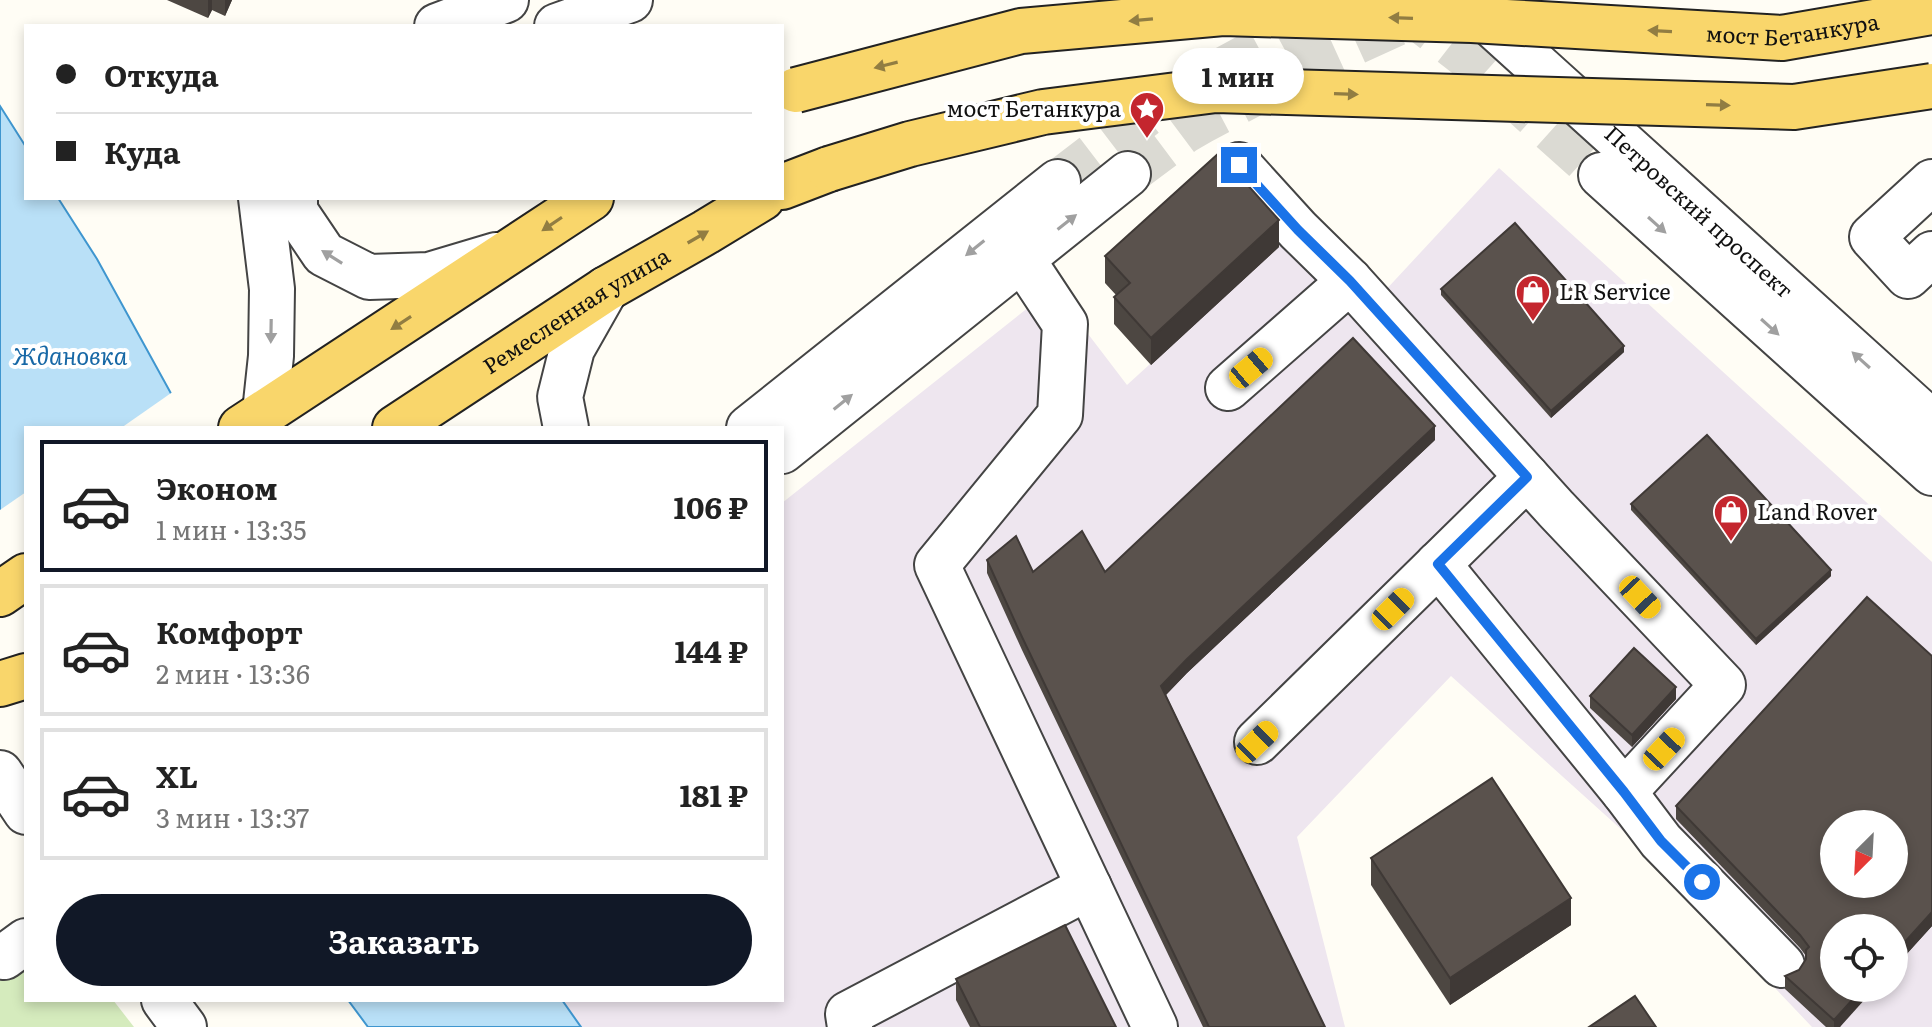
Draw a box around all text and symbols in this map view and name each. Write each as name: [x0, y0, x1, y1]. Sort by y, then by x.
street label: мост Бетанкура: [1705, 3, 1881, 53]
one-way arrow: [1388, 12, 1413, 24]
one-way arrow: [1128, 14, 1153, 27]
one-way arrow: [1647, 24, 1672, 37]
callout: 1 мин: [1173, 49, 1305, 105]
text: Откуда: [104, 52, 219, 96]
text: 1 мин: [1201, 56, 1275, 95]
one-way arrow: [873, 60, 898, 72]
one-way arrow: [1334, 88, 1359, 100]
place icon: мост Бетанкура: [1128, 90, 1166, 140]
place label: мост Бетанкура: [947, 91, 1121, 124]
one-way arrow: [1706, 99, 1731, 112]
street label: Петровский проспект: [1598, 117, 1802, 305]
text: Куда: [104, 129, 180, 173]
route end: [1221, 147, 1257, 183]
one-way arrow: [1057, 214, 1077, 231]
one-way arrow: [541, 216, 563, 230]
one-way arrow: [1646, 216, 1666, 233]
one-way arrow: [687, 230, 709, 244]
street label: Ремесленная улица: [475, 238, 675, 381]
one-way arrow: [965, 239, 985, 255]
one-way arrow: [321, 250, 344, 265]
shop icon: LR Service: [1514, 273, 1552, 323]
place label: LR Service: [1559, 274, 1671, 307]
one-way arrow: [390, 315, 412, 329]
one-way arrow: [1761, 318, 1780, 336]
one-way arrow: [265, 319, 278, 344]
water label: Ждановка: [13, 337, 128, 372]
car: [1225, 343, 1277, 393]
one-way arrow: [1852, 351, 1871, 369]
one-way arrow: [833, 395, 853, 411]
text: Эконом: [156, 465, 278, 509]
icon: car: [60, 470, 132, 542]
text: 106 ₽: [674, 484, 748, 528]
shop icon: Land Rover: [1712, 493, 1750, 543]
place label: Land Rover: [1757, 494, 1877, 527]
text: 1 мин · 13:35: [156, 509, 306, 548]
car: [1615, 571, 1665, 623]
car: [1368, 584, 1418, 634]
text: Комфорт: [156, 609, 303, 653]
icon: car: [60, 614, 132, 686]
text: 144 ₽: [674, 628, 748, 672]
text: 2 мин · 13:36: [156, 653, 310, 692]
car: [1231, 717, 1283, 767]
car: [1639, 723, 1689, 775]
text: XL: [156, 753, 198, 797]
icon: car: [60, 758, 132, 830]
text: 181 ₽: [679, 772, 748, 816]
text: 3 мин · 13:37: [156, 797, 309, 836]
north arrow: [1820, 810, 1908, 898]
map controls: [1820, 810, 1908, 1002]
route start: [1684, 864, 1720, 900]
button: Заказать: [56, 894, 752, 986]
button: locate: [1820, 914, 1908, 1002]

